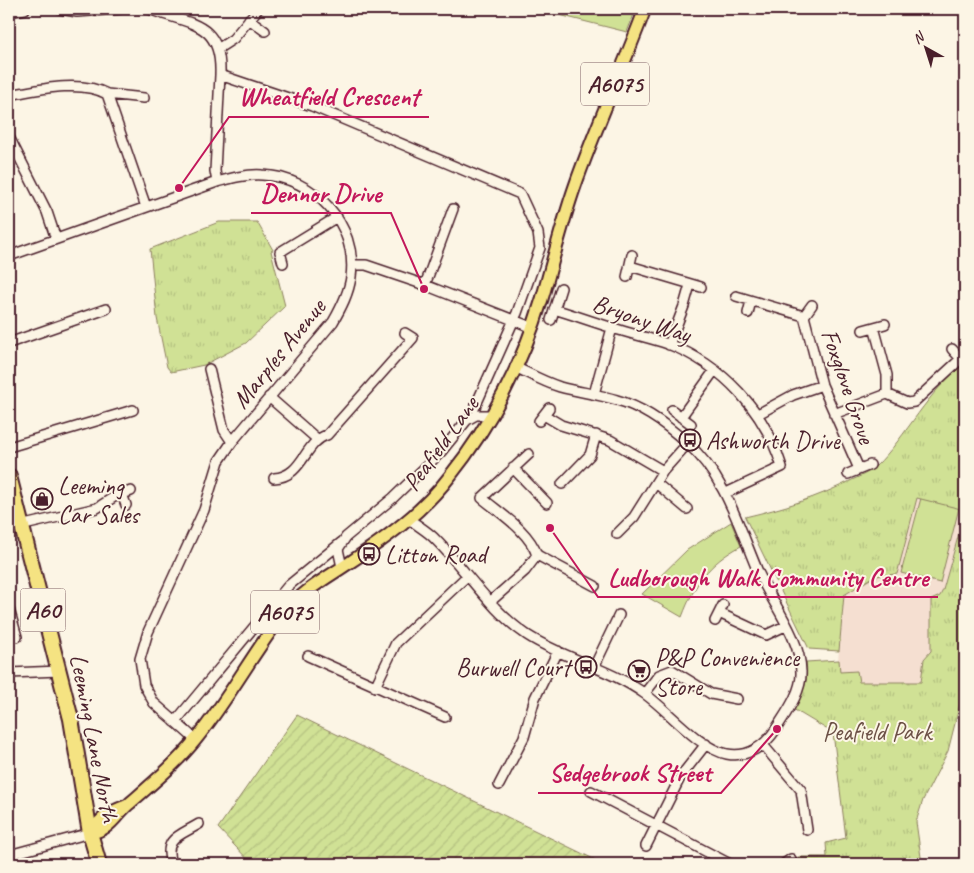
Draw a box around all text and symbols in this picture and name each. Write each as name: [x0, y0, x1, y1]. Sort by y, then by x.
north arrow: [902, 22, 952, 72]
text: N: [909, 27, 929, 48]
road number: A6075: [581, 62, 649, 106]
callout: Wheatfield Crescent: [229, 76, 429, 117]
text: Wheatfield Crescent: [239, 80, 423, 113]
callout: Dennor Drive: [251, 172, 391, 213]
text: Dennor Drive: [261, 177, 384, 210]
street label: Bryony Way: [588, 287, 696, 351]
street label: Marples Avenue: [225, 291, 334, 415]
street label: Foxglove Grove: [814, 325, 883, 450]
street label: Peafield Lane: [396, 388, 487, 497]
place label: Ashworth Drive: [706, 425, 841, 457]
bus stop icon: Ashworth Drive: [678, 428, 702, 452]
place label: Leeming Car Sales: [58, 470, 141, 531]
shop icon: Leeming Car Sales: [30, 487, 54, 511]
place label: Litton Road: [385, 539, 490, 571]
bus stop icon: Litton Road: [357, 542, 381, 566]
callout: Ludborough Walk Community Centre: [598, 556, 938, 597]
text: Ludborough Walk Community Centre: [608, 561, 930, 594]
road number: A60: [20, 588, 66, 632]
road number: A6075: [251, 590, 319, 634]
place label: P&P Convenience Store: [655, 642, 801, 703]
street label: Leeming Lane North: [62, 651, 126, 826]
place label: Burwell Court: [456, 652, 574, 684]
bus stop icon: Burwell Court: [574, 655, 598, 679]
supermarket icon: P&P Convenience Store: [627, 659, 651, 683]
park label: Peafield Park: [823, 716, 933, 748]
callout: Sedgebrook Street: [538, 752, 721, 793]
text: Sedgebrook Street: [549, 756, 714, 789]

